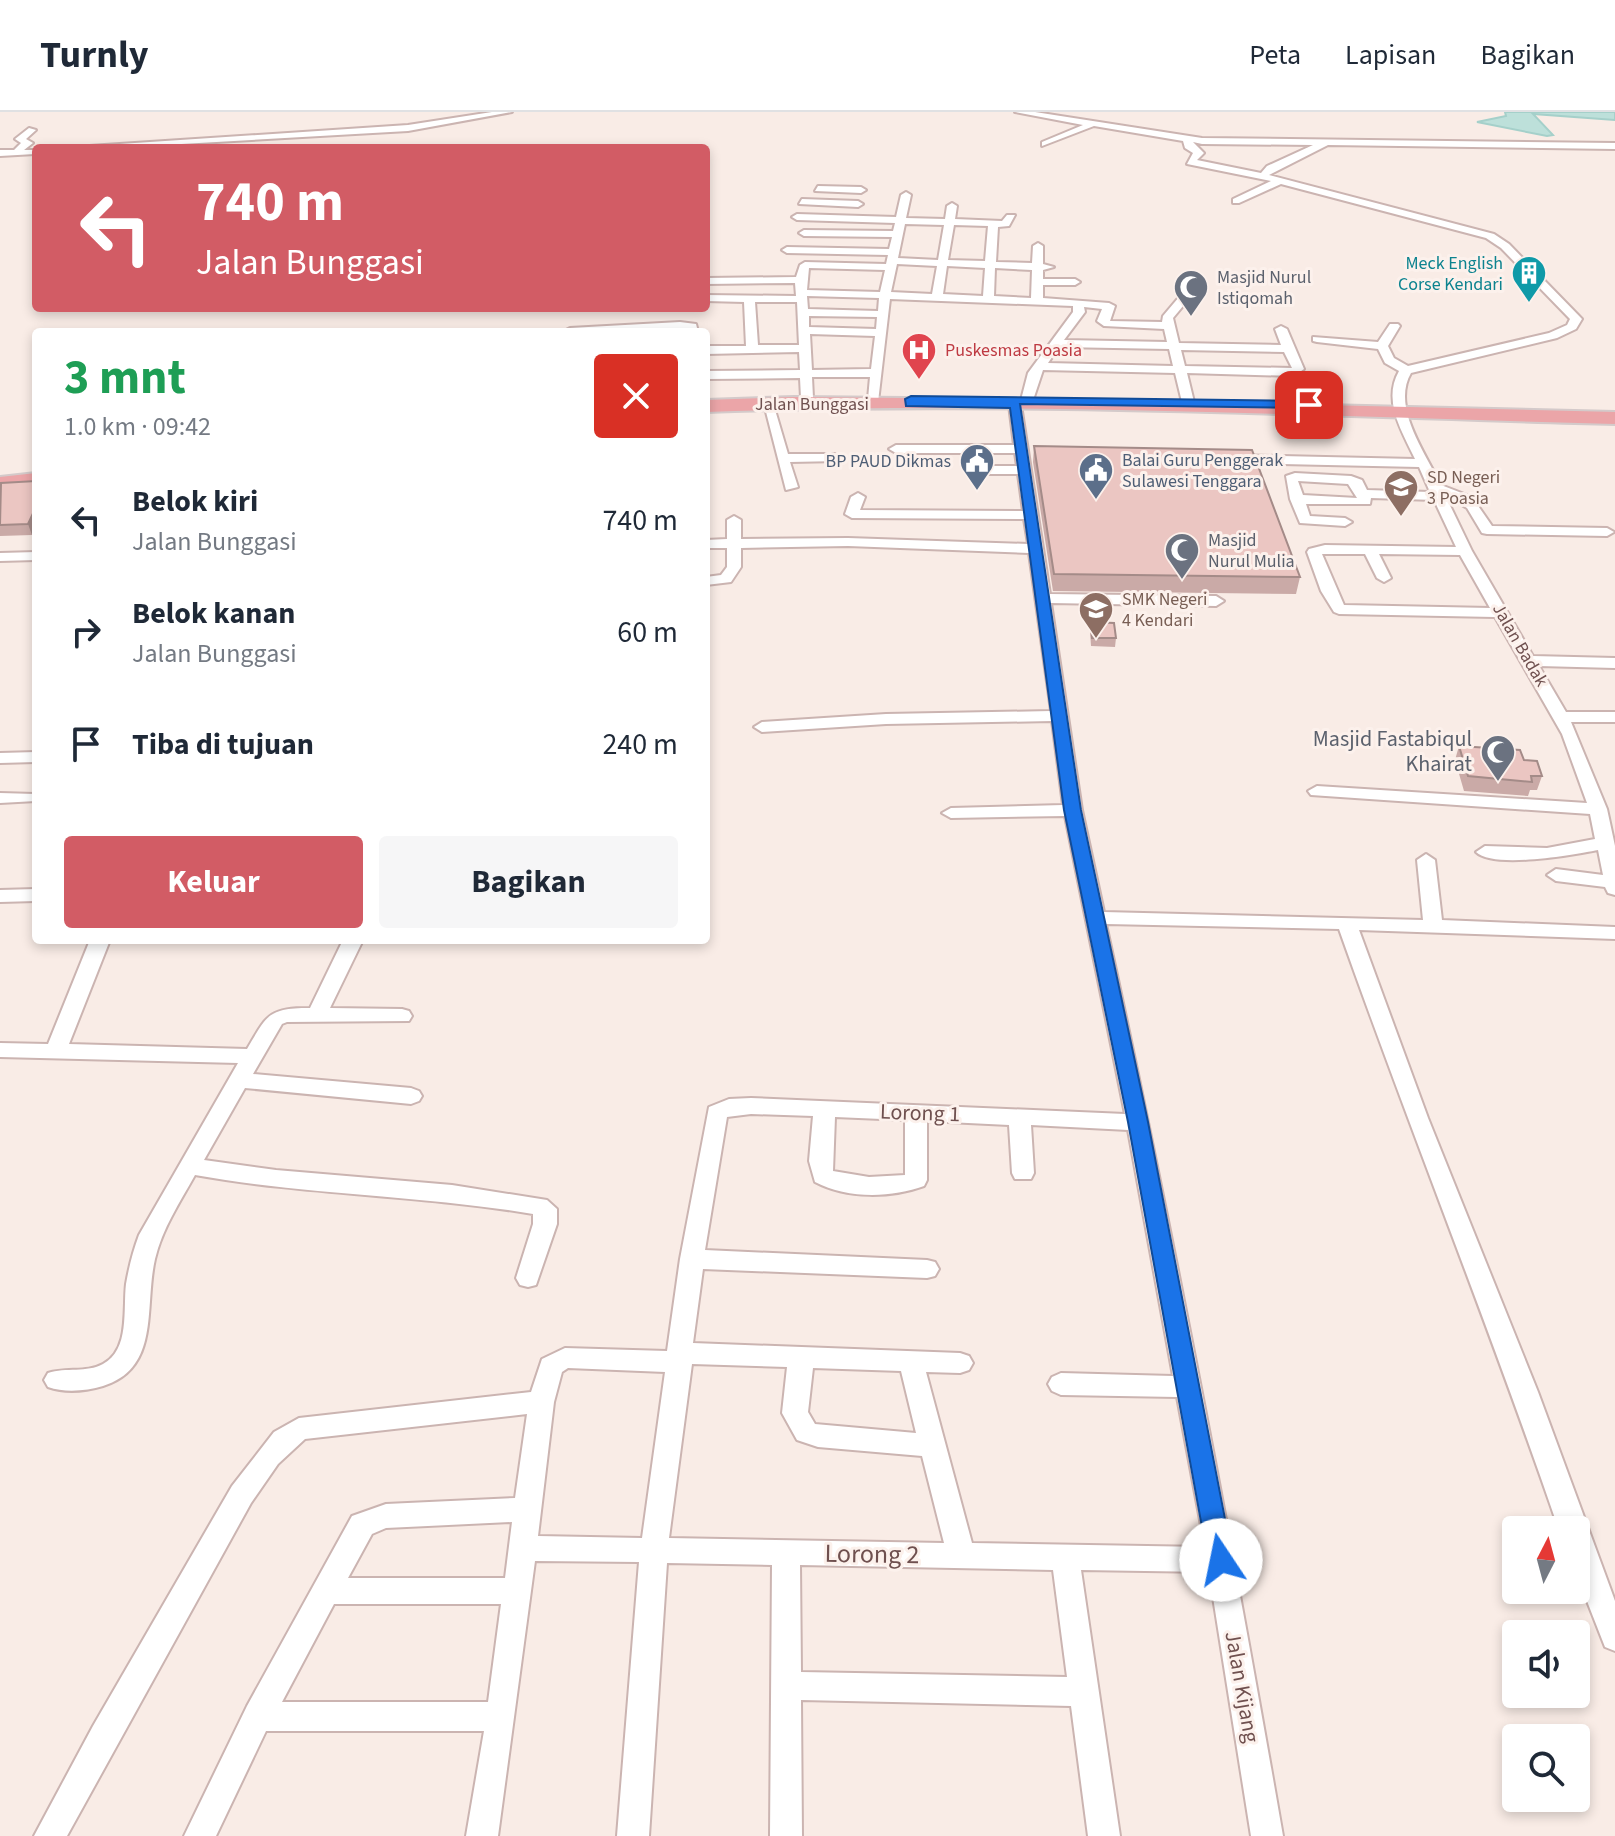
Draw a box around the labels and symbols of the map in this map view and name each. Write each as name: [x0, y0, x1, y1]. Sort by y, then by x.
place label: Meck English Corse Kendari: [1398, 251, 1503, 297]
building icon: Meck English Corse Kendari: [1510, 254, 1548, 304]
place label: Masjid Nurul Istiqomah: [1217, 265, 1311, 311]
mosque icon: Masjid Nurul Istiqomah: [1172, 268, 1210, 318]
hospital icon: Puskesmas Poasia: [900, 331, 938, 381]
place label: Puskesmas Poasia: [945, 338, 1082, 363]
pin: [1275, 371, 1343, 439]
street label: Jalan Bunggasi: [755, 392, 869, 417]
public building icon: BP PAUD Dikmas: [958, 442, 996, 492]
place label: Balai Guru Penggerak Sulawesi Tenggara: [1122, 448, 1283, 494]
place label: BP PAUD Dikmas: [826, 449, 951, 474]
public building icon: Balai Guru Penggerak Sulawesi Tenggara: [1077, 451, 1115, 501]
place label: SD Negeri 3 Poasia: [1427, 465, 1500, 511]
school or university icon: SD Negeri 3 Poasia: [1382, 468, 1420, 518]
place label: Masjid Nurul Mulia: [1208, 528, 1295, 574]
mosque icon: Masjid Nurul Mulia: [1163, 531, 1201, 581]
place label: SMK Negeri 4 Kendari: [1122, 587, 1208, 633]
school or university icon: SMK Negeri 4 Kendari: [1077, 590, 1115, 640]
street label: Jalan Badak: [1486, 599, 1554, 691]
place label: Masjid Fastabiqul Khairat: [1313, 723, 1473, 780]
mosque icon: Masjid Fastabiqul Khairat: [1479, 733, 1517, 783]
street label: Lorong 1: [879, 1096, 961, 1130]
north arrow: [1502, 1516, 1590, 1604]
position arrow: [1179, 1518, 1263, 1602]
street label: Lorong 2: [824, 1535, 920, 1573]
street label: Jalan Kijang: [1216, 1629, 1268, 1745]

